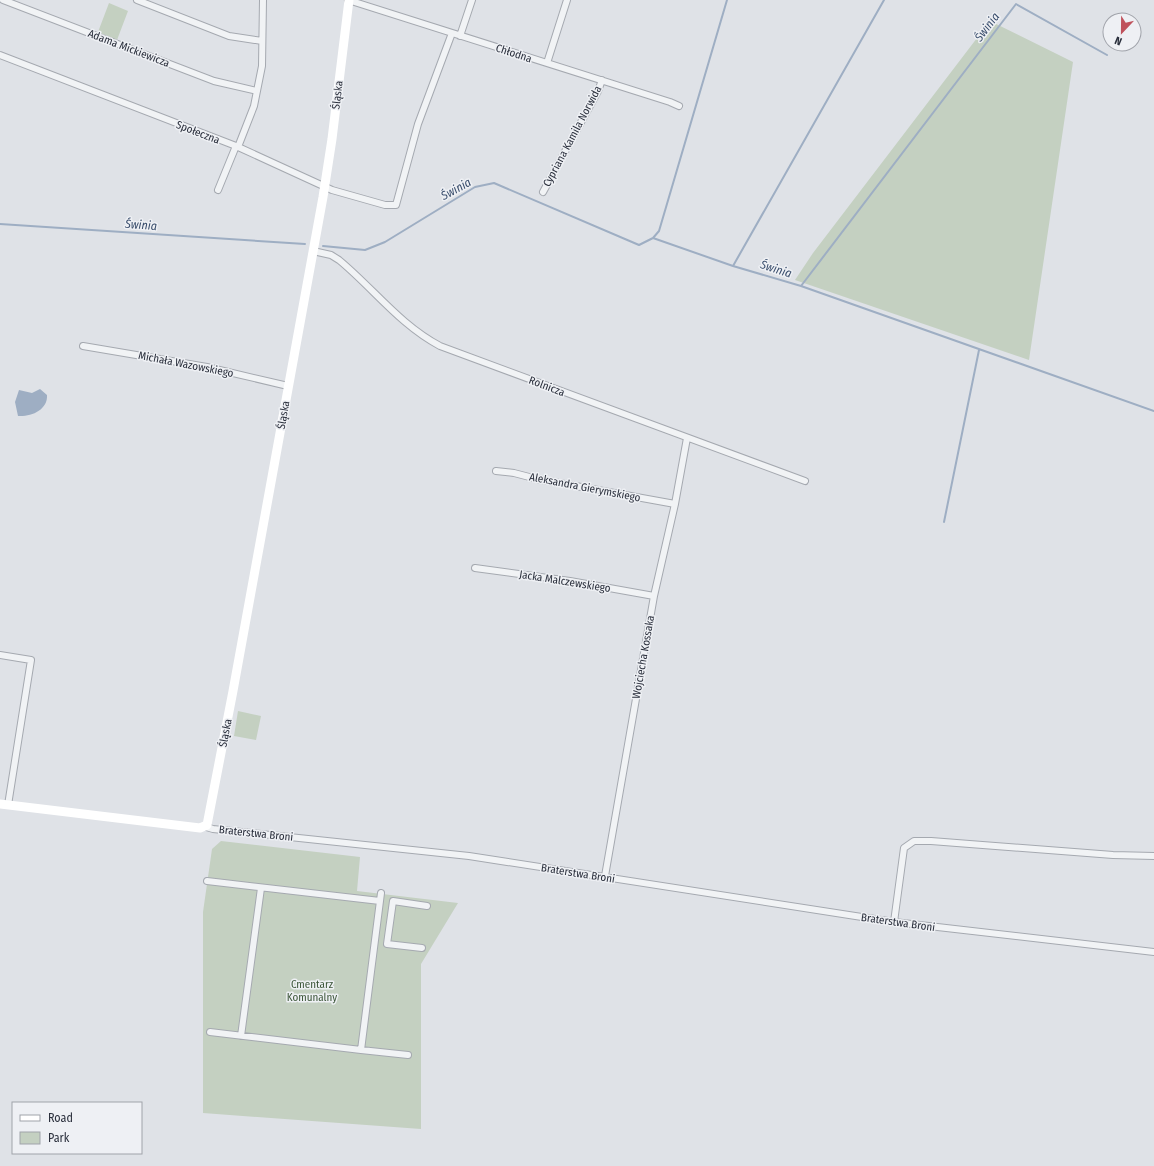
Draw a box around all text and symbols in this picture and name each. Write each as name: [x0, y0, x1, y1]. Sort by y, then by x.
water label: Świnia: [970, 9, 1002, 45]
north arrow: [1102, 12, 1142, 52]
street label: Adama Mickiewicza: [86, 27, 171, 70]
text: N: [1113, 34, 1124, 48]
street label: Chłodna: [494, 42, 534, 65]
street label: Śląska: [328, 80, 346, 110]
street label: Cypriana Kamila Norwida: [540, 84, 605, 189]
street label: Społeczna: [174, 118, 222, 147]
water label: Świnia: [437, 174, 473, 203]
water label: Świnia: [123, 216, 158, 233]
water label: Świnia: [758, 256, 794, 281]
street label: Michała Wazowskiego: [137, 349, 235, 380]
street label: Rolnicza: [527, 374, 567, 399]
street label: Śląska: [274, 400, 292, 430]
street label: Aleksandra Gierymskiego: [528, 470, 642, 505]
street label: Jacka Malczewskiego: [518, 568, 612, 595]
street label: Wojciecha Kossaka: [630, 614, 657, 700]
street label: Śląska: [215, 718, 235, 748]
street label: Braterstwa Broni: [218, 823, 294, 844]
street label: Braterstwa Broni: [540, 861, 616, 886]
street label: Braterstwa Broni: [860, 911, 936, 934]
park label: Cmentarz Komunalny: [287, 978, 337, 1004]
legend: [12, 1102, 142, 1154]
text: Road: [48, 1111, 73, 1125]
text: Park: [48, 1131, 70, 1145]

